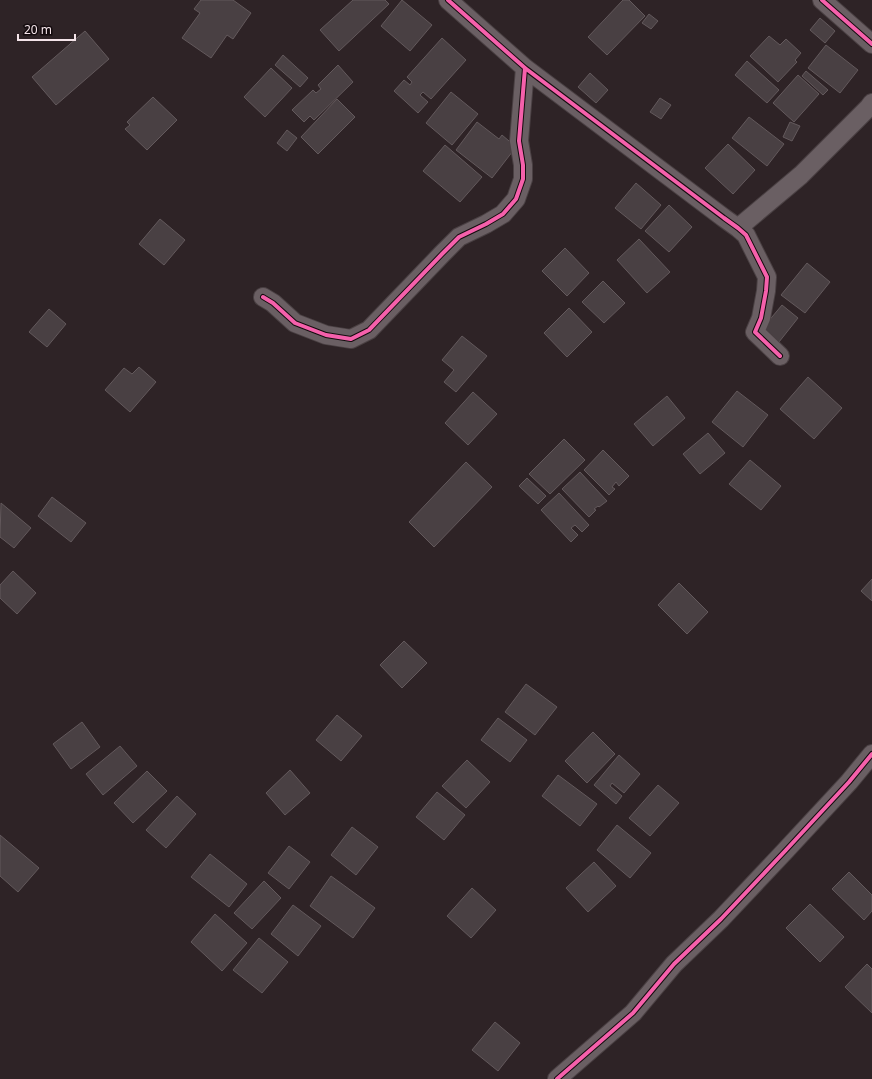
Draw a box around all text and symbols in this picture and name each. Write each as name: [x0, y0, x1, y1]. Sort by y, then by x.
scale bar: [18, 16, 75, 42]
text: 20 m: [24, 21, 52, 38]

